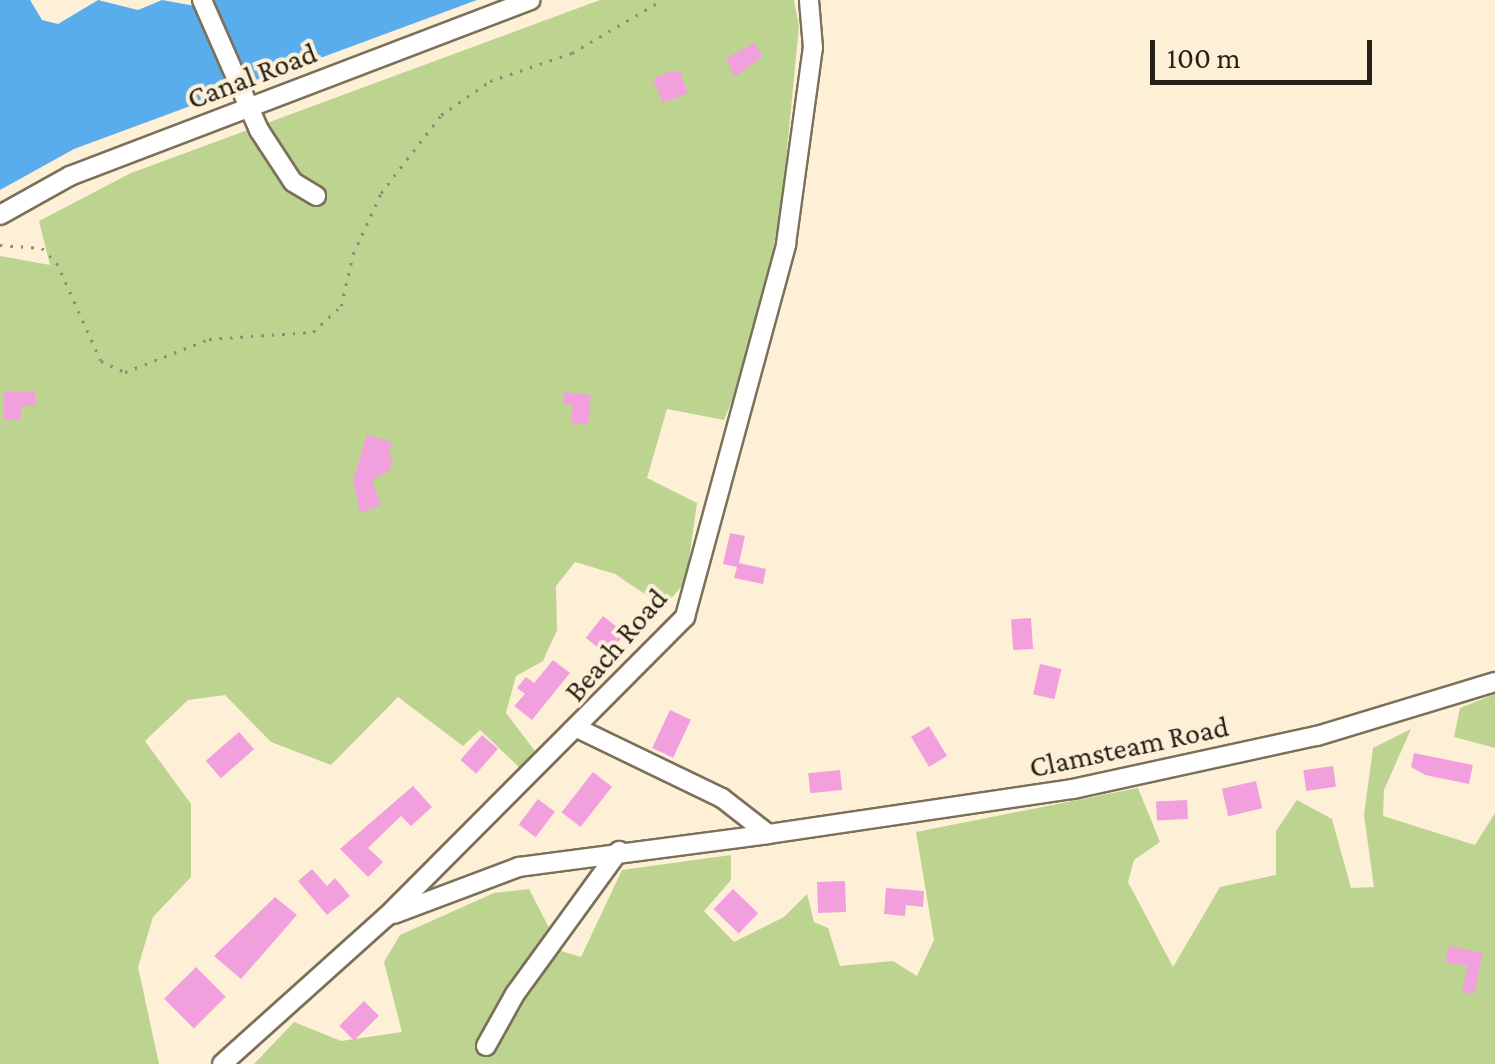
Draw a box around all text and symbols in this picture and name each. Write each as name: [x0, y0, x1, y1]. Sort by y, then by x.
scale bar: [1155, 20, 1378, 82]
street label: Canal Road: [182, 35, 322, 117]
text: 100 m: [1167, 41, 1241, 74]
street label: Beach Road: [557, 581, 675, 709]
street label: Clamsteam Road: [1026, 708, 1232, 786]

